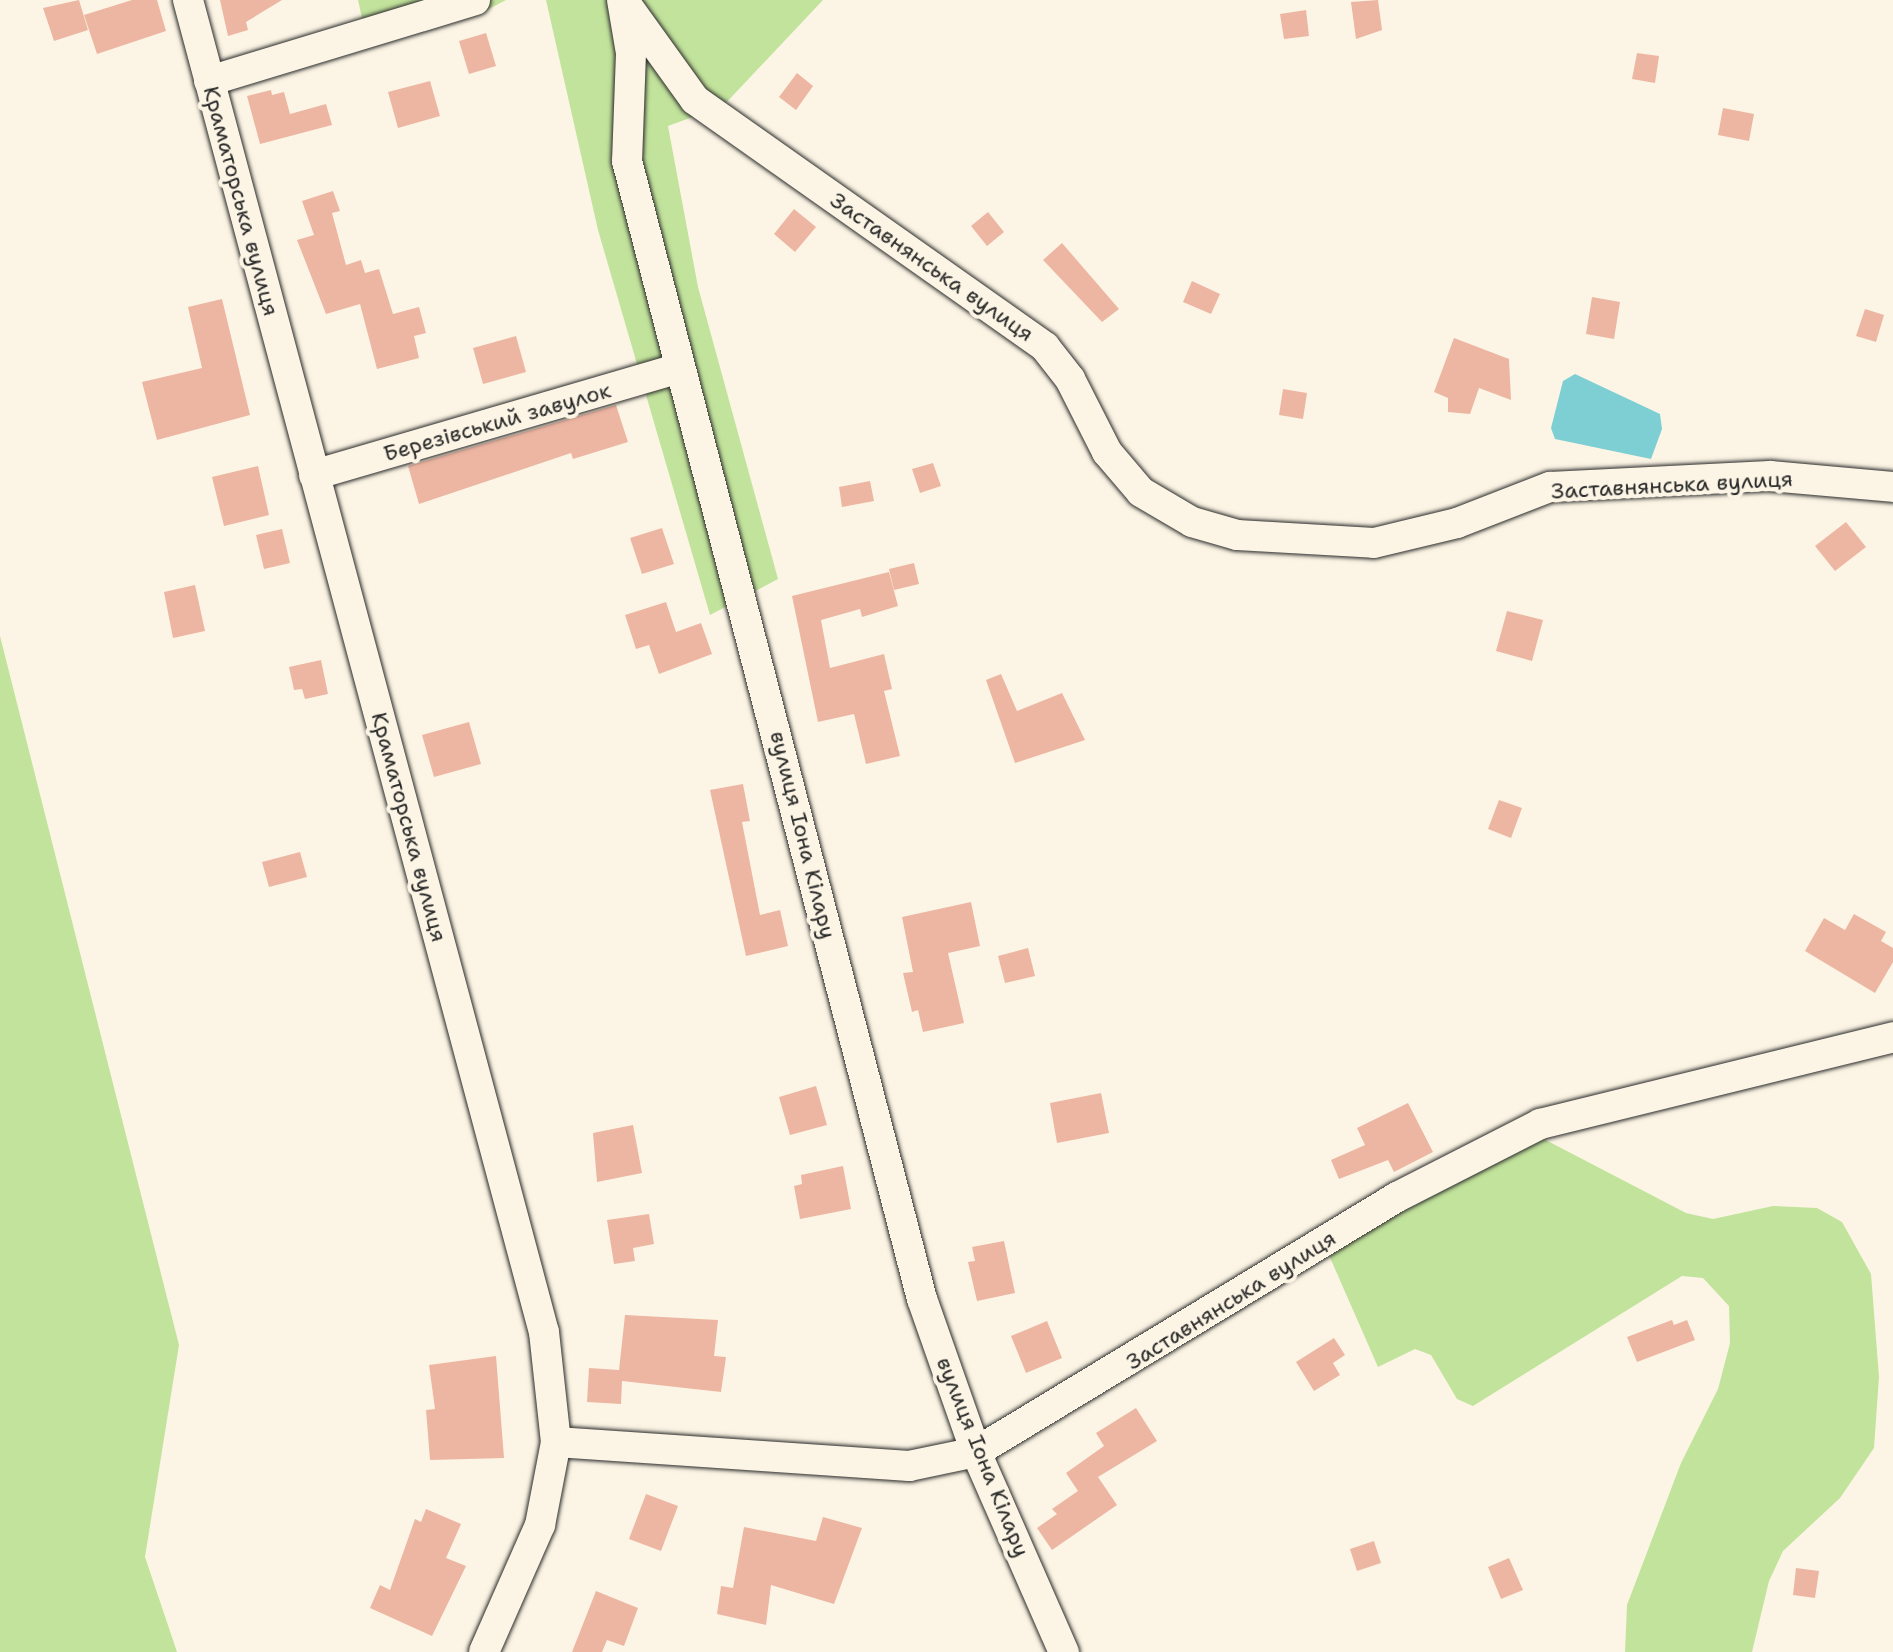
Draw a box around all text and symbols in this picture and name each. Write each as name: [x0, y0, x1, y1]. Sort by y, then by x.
street label: Краматорська вулиця: [198, 83, 284, 319]
street label: Заставнянська вулиця: [825, 187, 1039, 347]
street label: Березівський завулок: [380, 377, 614, 467]
street label: Заставнянська вулиця: [1550, 465, 1794, 505]
street label: Краматорська вулиця: [366, 709, 452, 945]
street label: вулиця Іона Кілару: [764, 728, 842, 942]
street label: Заставнянська вулиця: [1121, 1225, 1341, 1375]
street label: вулиця Іона Кілару: [931, 1353, 1035, 1561]

